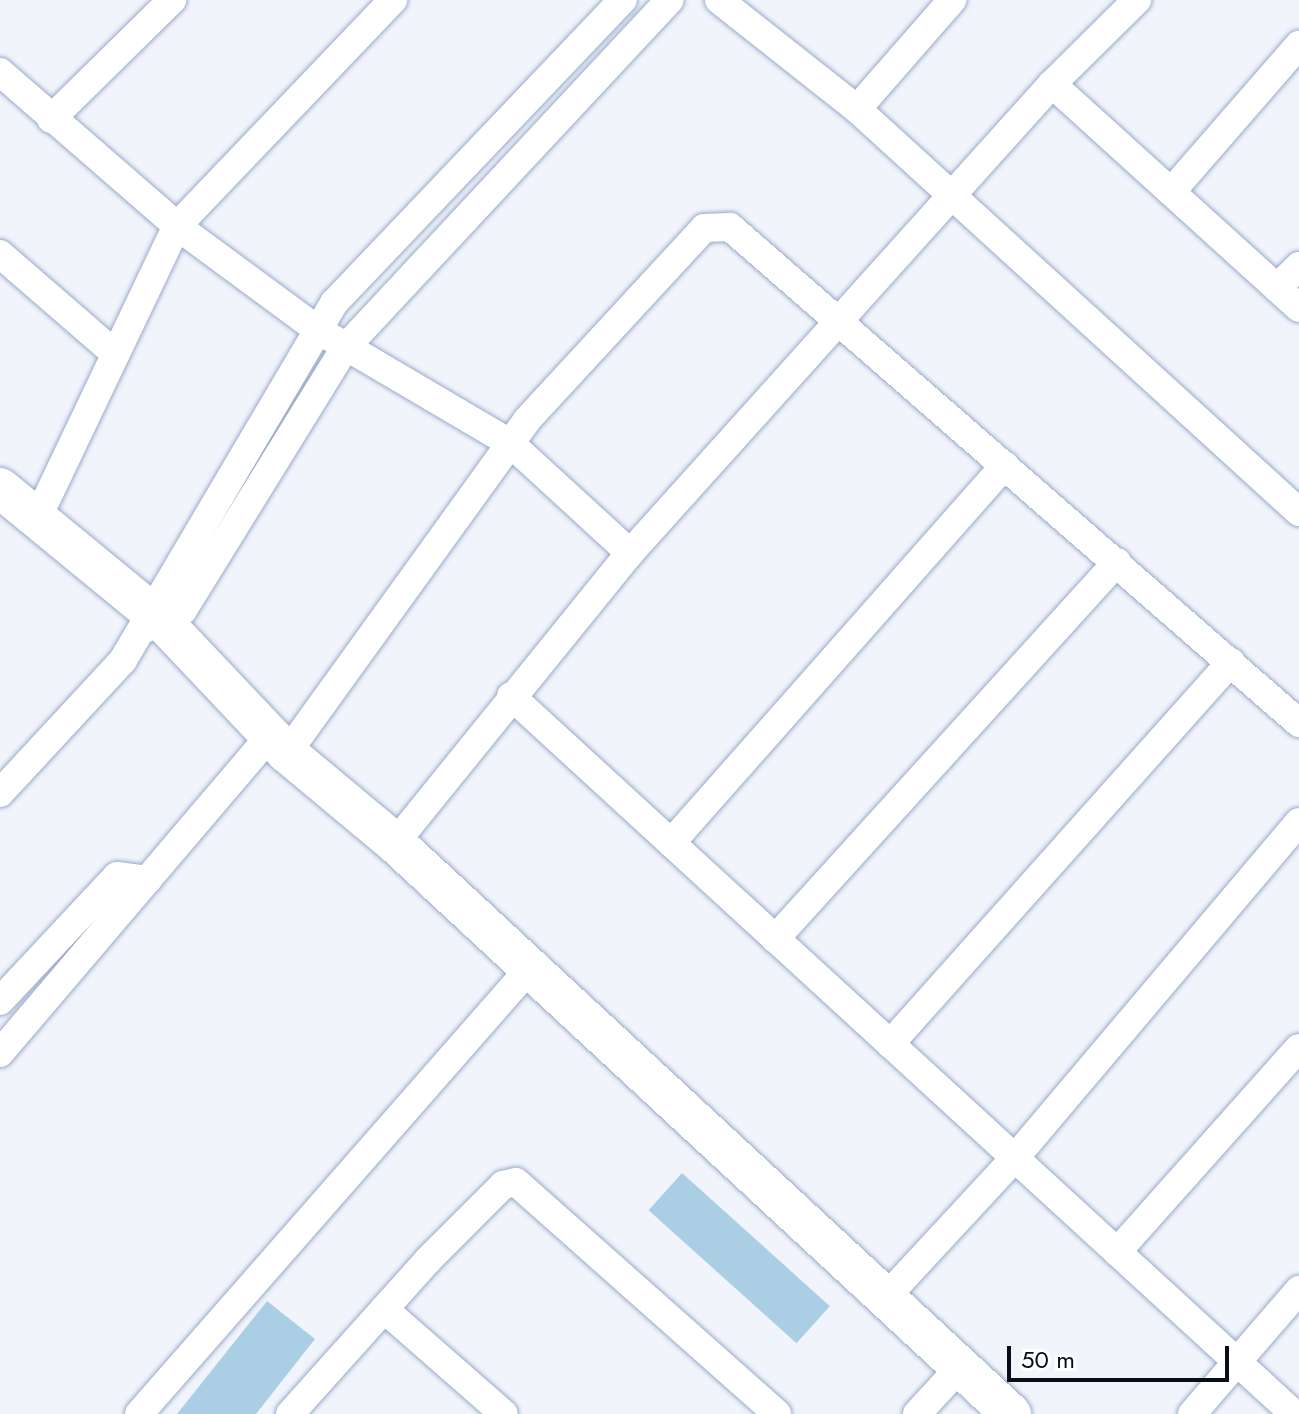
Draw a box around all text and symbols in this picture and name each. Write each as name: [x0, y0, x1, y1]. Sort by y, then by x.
scale bar: [1011, 1330, 1233, 1380]
text: 50 m: [1021, 1342, 1075, 1377]

